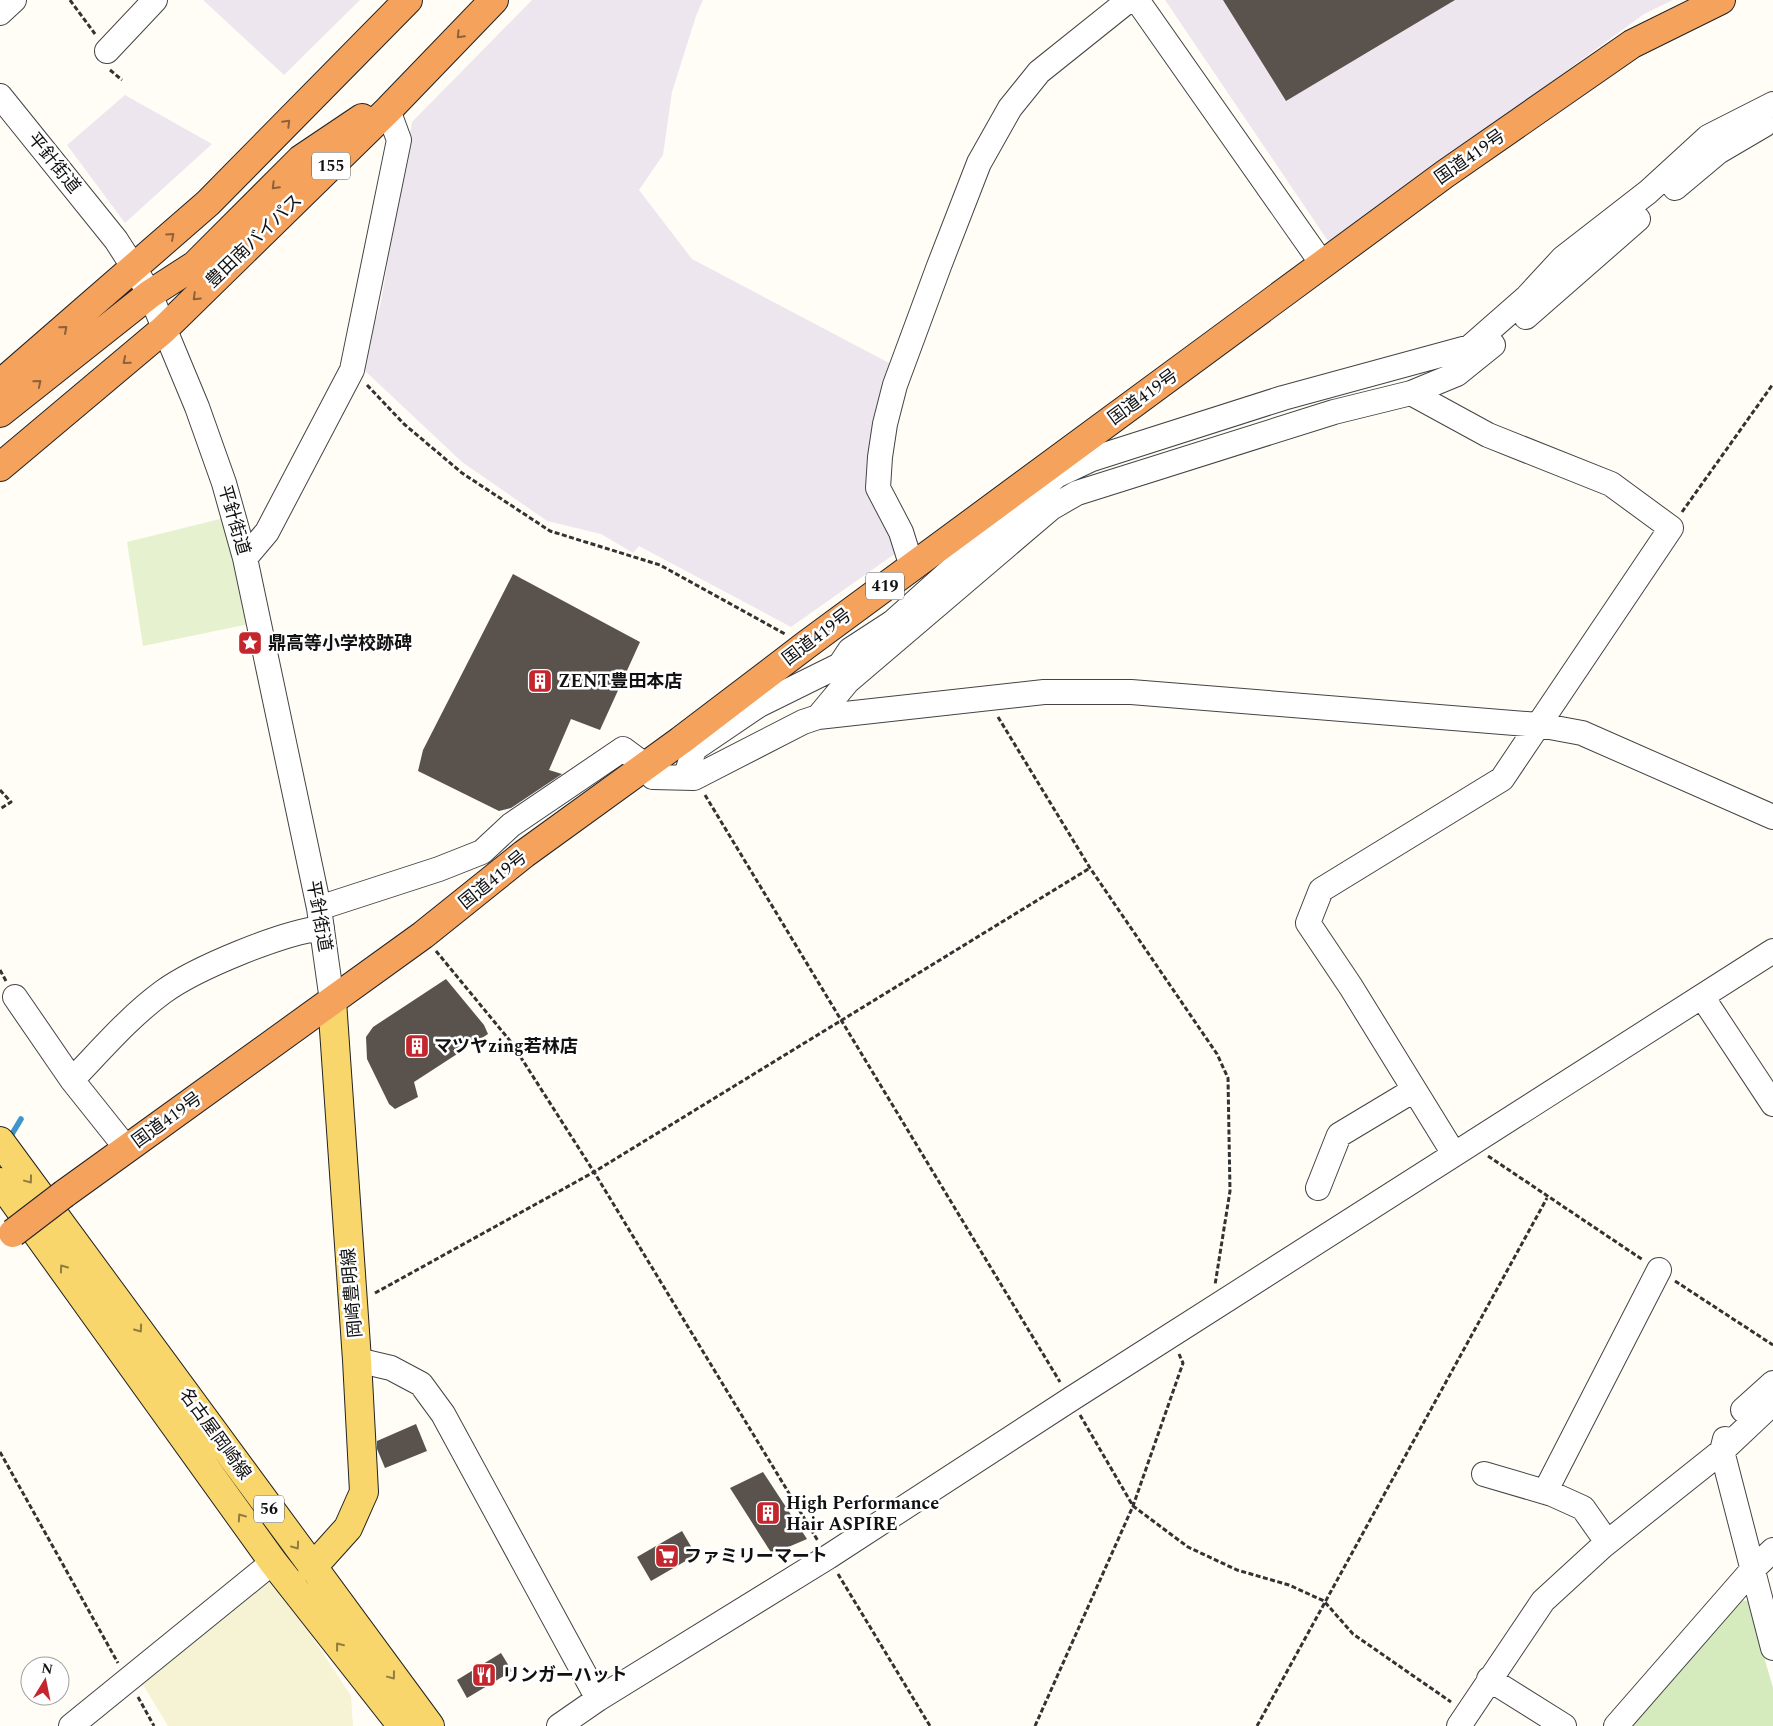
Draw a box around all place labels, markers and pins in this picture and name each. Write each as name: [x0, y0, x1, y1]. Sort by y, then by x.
place icon: 鼎高等小学校跡碑: [237, 630, 263, 656]
place label: 鼎高等小学校跡碑: [268, 630, 412, 657]
building icon: ZENT豊田本店: [527, 668, 553, 694]
place label: ZENT豊田本店: [558, 668, 682, 695]
building icon: マツヤzing若林店: [404, 1033, 430, 1059]
place label: マツヤzing若林店: [434, 1033, 578, 1060]
place label: High Performance Hair ASPIRE: [786, 1490, 939, 1538]
building icon: High Performance Hair ASPIRE: [755, 1500, 781, 1526]
supermarket icon: ファミリーマート: [654, 1543, 680, 1569]
place label: ファミリーマート: [684, 1543, 828, 1570]
restaurant icon: リンガーハット: [471, 1662, 497, 1688]
place label: リンガーハット: [502, 1662, 628, 1689]

